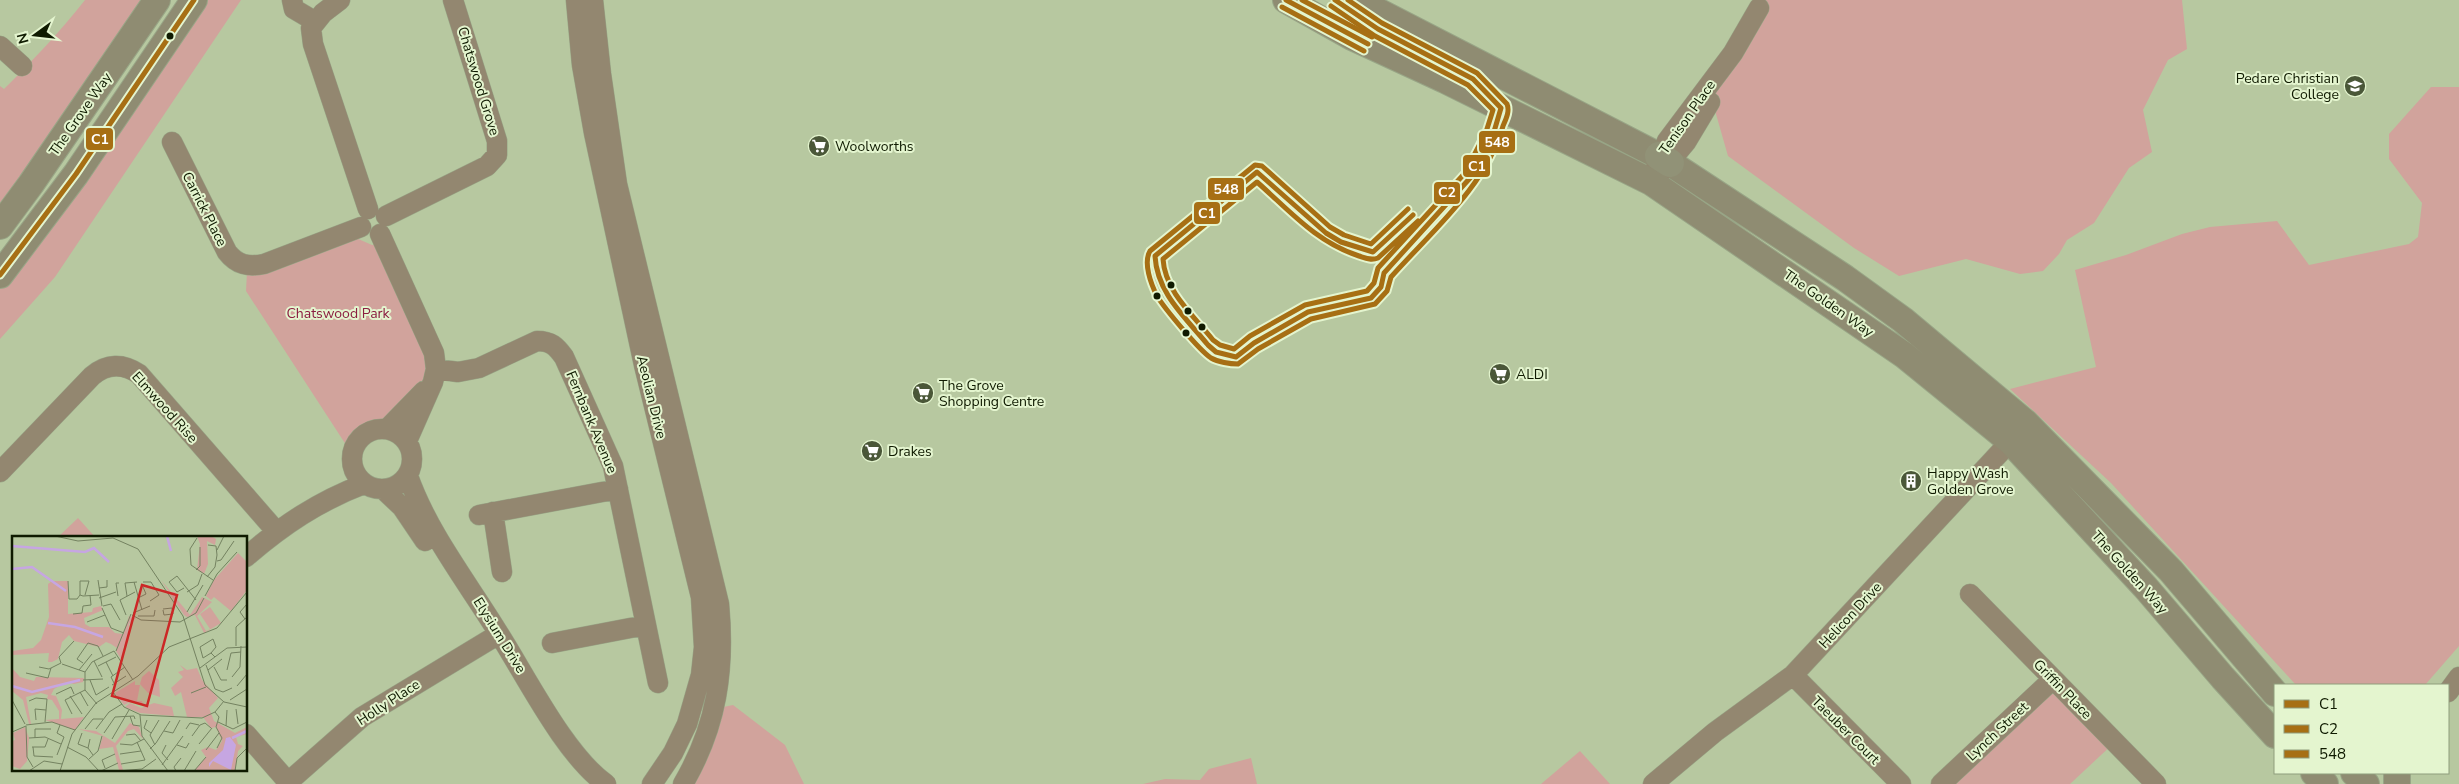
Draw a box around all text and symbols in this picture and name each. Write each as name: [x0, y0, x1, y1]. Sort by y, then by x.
north arrow: [10, 10, 60, 60]
street label: Chatswood Grove: [453, 25, 504, 138]
text: N: [12, 31, 33, 46]
unlabelled marker: [165, 31, 175, 41]
street label: The Grove Way: [45, 68, 117, 160]
place label: Pedare Christian College: [2236, 69, 2339, 104]
school or university icon: Pedare Christian College: [2343, 74, 2367, 98]
street label: Tenison Place: [1655, 76, 1720, 158]
line badge: C1: [85, 127, 114, 151]
text: C1: [91, 130, 109, 149]
line badge: 548: [1478, 130, 1516, 154]
text: 548: [1484, 133, 1510, 152]
supermarket icon: Woolworths: [807, 134, 831, 158]
place label: Woolworths: [835, 137, 914, 156]
line badge: C1: [1462, 154, 1491, 178]
text: C1: [1468, 157, 1486, 176]
street label: Carrick Place: [178, 169, 231, 250]
line badge: 548: [1207, 177, 1245, 201]
text: 548: [1213, 180, 1239, 199]
line badge: C2: [1433, 181, 1461, 205]
text: C2: [1438, 183, 1456, 202]
line badge: C1: [1193, 201, 1221, 225]
text: C1: [1198, 204, 1216, 223]
street label: The Golden Way: [1780, 265, 1878, 342]
unlabelled marker: [1166, 280, 1176, 290]
unlabelled marker: [1152, 291, 1162, 301]
park label: Chatswood Park: [286, 304, 391, 323]
unlabelled marker: [1183, 306, 1193, 316]
unlabelled marker: [1197, 322, 1207, 332]
unlabelled marker: [1181, 328, 1191, 338]
street label: Aeolian Drive: [632, 354, 671, 441]
supermarket icon: ALDI: [1488, 362, 1512, 386]
place label: ALDI: [1516, 365, 1548, 384]
street label: Elmwood Rise: [127, 368, 202, 447]
street label: Fernbank Avenue: [561, 368, 622, 476]
place label: The Grove Shopping Centre: [939, 376, 1044, 411]
supermarket icon: The Grove Shopping Centre: [911, 381, 935, 405]
supermarket icon: Drakes: [860, 439, 884, 463]
place label: Drakes: [888, 442, 932, 461]
place label: Happy Wash Golden Grove: [1927, 464, 2014, 499]
building icon: Happy Wash Golden Grove: [1899, 469, 1923, 493]
street label: The Golden Way: [2087, 527, 2173, 619]
inset map: [12, 536, 248, 772]
street label: Helicon Drive: [1815, 578, 1886, 653]
street label: Elysium Drive: [469, 594, 530, 677]
street label: Griffin Place: [2029, 655, 2096, 723]
street label: Holly Place: [353, 675, 423, 730]
legend: [2274, 684, 2449, 774]
street label: Taeuber Court: [1807, 692, 1884, 769]
text: C1: [2319, 694, 2338, 714]
street label: Lynch Street: [1962, 698, 2033, 765]
text: C2: [2319, 719, 2338, 739]
text: 548: [2319, 744, 2346, 764]

